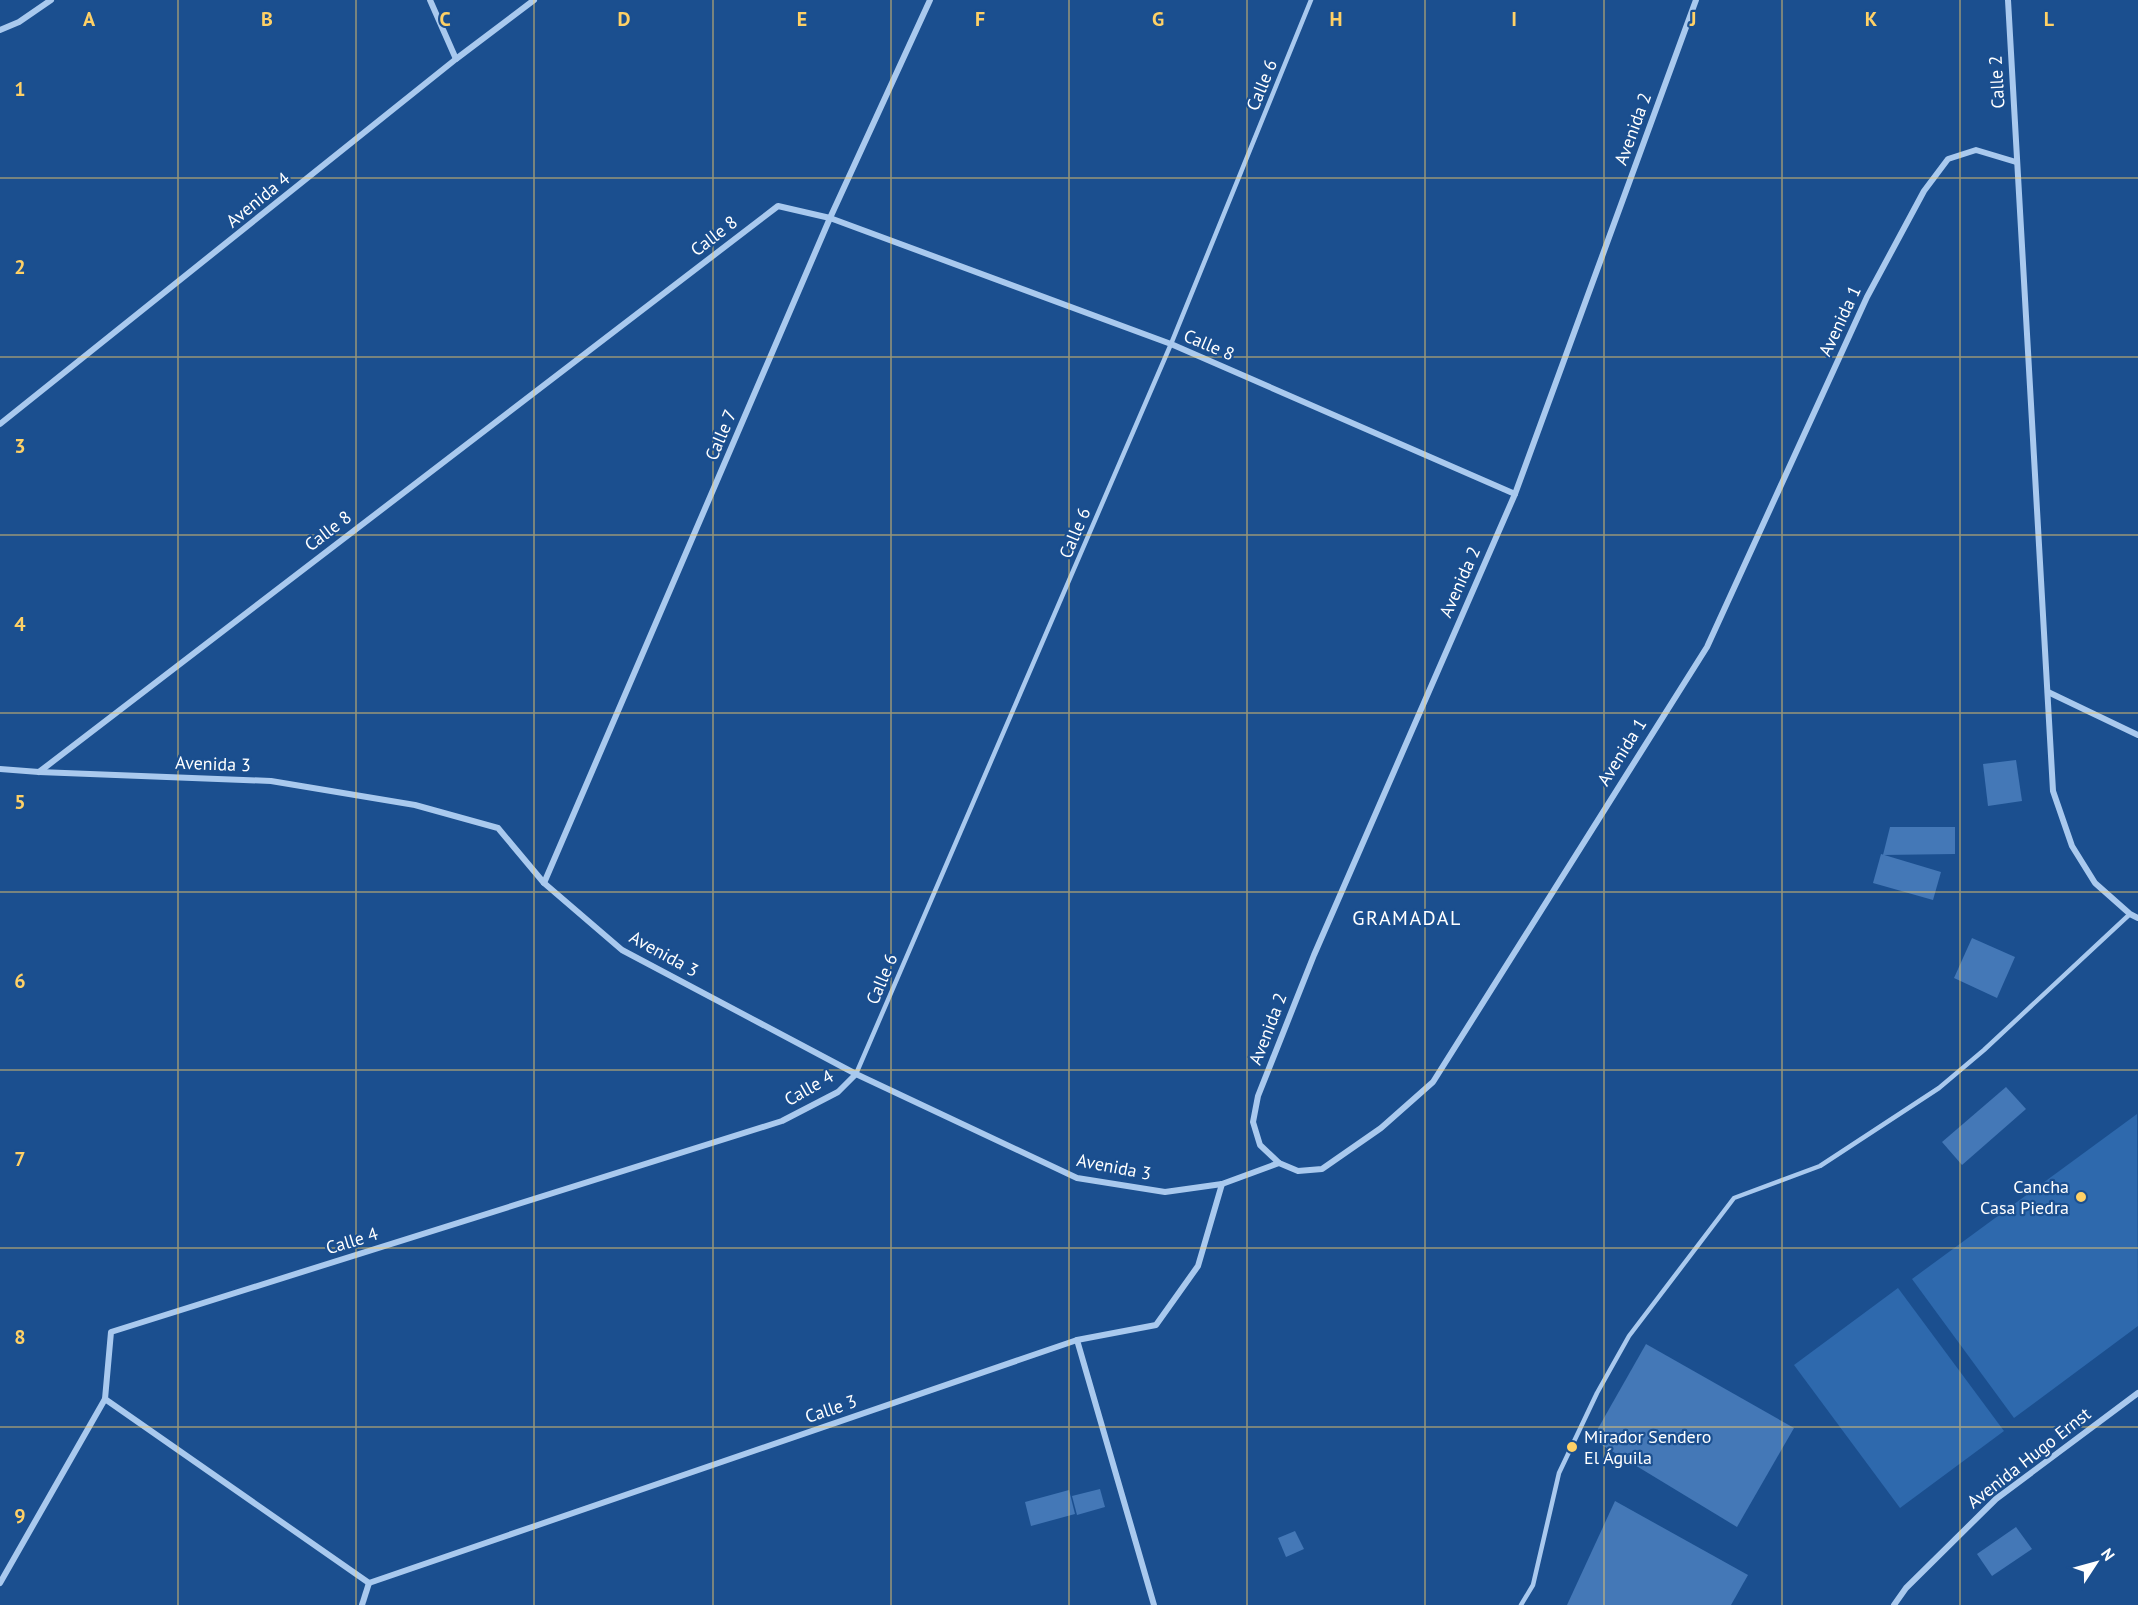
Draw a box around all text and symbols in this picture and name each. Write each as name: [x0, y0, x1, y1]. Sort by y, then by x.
text: A: [83, 6, 96, 32]
text: B: [261, 6, 273, 32]
text: C: [439, 6, 451, 32]
text: D: [618, 6, 631, 32]
text: E: [797, 6, 807, 32]
text: F: [975, 6, 985, 32]
text: G: [1152, 6, 1164, 32]
text: H: [1329, 6, 1343, 32]
text: I: [1511, 6, 1517, 32]
text: J: [1689, 6, 1696, 32]
text: K: [1865, 6, 1878, 32]
text: L: [2044, 6, 2055, 32]
street label: Calle 2: [1984, 55, 2009, 109]
street label: Calle 6: [1241, 56, 1282, 114]
text: 1: [14, 76, 26, 102]
street label: Avenida 2: [1609, 89, 1656, 168]
street label: Avenida 4: [221, 167, 294, 232]
street label: Calle 8: [686, 210, 742, 261]
text: 2: [14, 254, 26, 280]
street label: Avenida 1: [1813, 282, 1866, 360]
street label: Calle 8: [1180, 324, 1238, 366]
street label: Calle 7: [700, 406, 742, 464]
text: 3: [14, 433, 26, 459]
street label: Calle 6: [1054, 504, 1096, 562]
street label: Calle 8: [300, 505, 356, 556]
street label: Avenida 2: [1434, 543, 1485, 621]
text: 4: [14, 611, 26, 637]
street label: Avenida 1: [1592, 714, 1651, 790]
street label: Avenida 3: [175, 751, 251, 776]
text: 5: [14, 789, 26, 815]
district label: GRAMADAL: [1352, 905, 1462, 931]
street label: Avenida 3: [626, 925, 703, 982]
street label: Calle 6: [861, 950, 903, 1008]
text: 6: [14, 968, 26, 994]
street label: Avenida 2: [1243, 989, 1292, 1068]
street label: Calle 4: [780, 1064, 838, 1111]
text: 7: [14, 1146, 26, 1172]
street label: Avenida 3: [1075, 1148, 1153, 1185]
place label: Cancha Casa Piedra: [1980, 1175, 2069, 1219]
marker: Cancha Casa Piedra: [2074, 1190, 2088, 1204]
street label: Calle 4: [323, 1222, 381, 1259]
text: 8: [14, 1324, 26, 1350]
street label: Calle 3: [802, 1389, 860, 1428]
street label: Avenida Hugo Ernst: [1962, 1402, 2095, 1513]
place label: Mirador Sendero El Águila: [1584, 1425, 1712, 1469]
marker: Mirador Sendero El Águila: [1565, 1440, 1579, 1454]
text: 9: [14, 1503, 26, 1529]
north arrow: [2066, 1533, 2126, 1593]
text: N: [2097, 1544, 2119, 1564]

